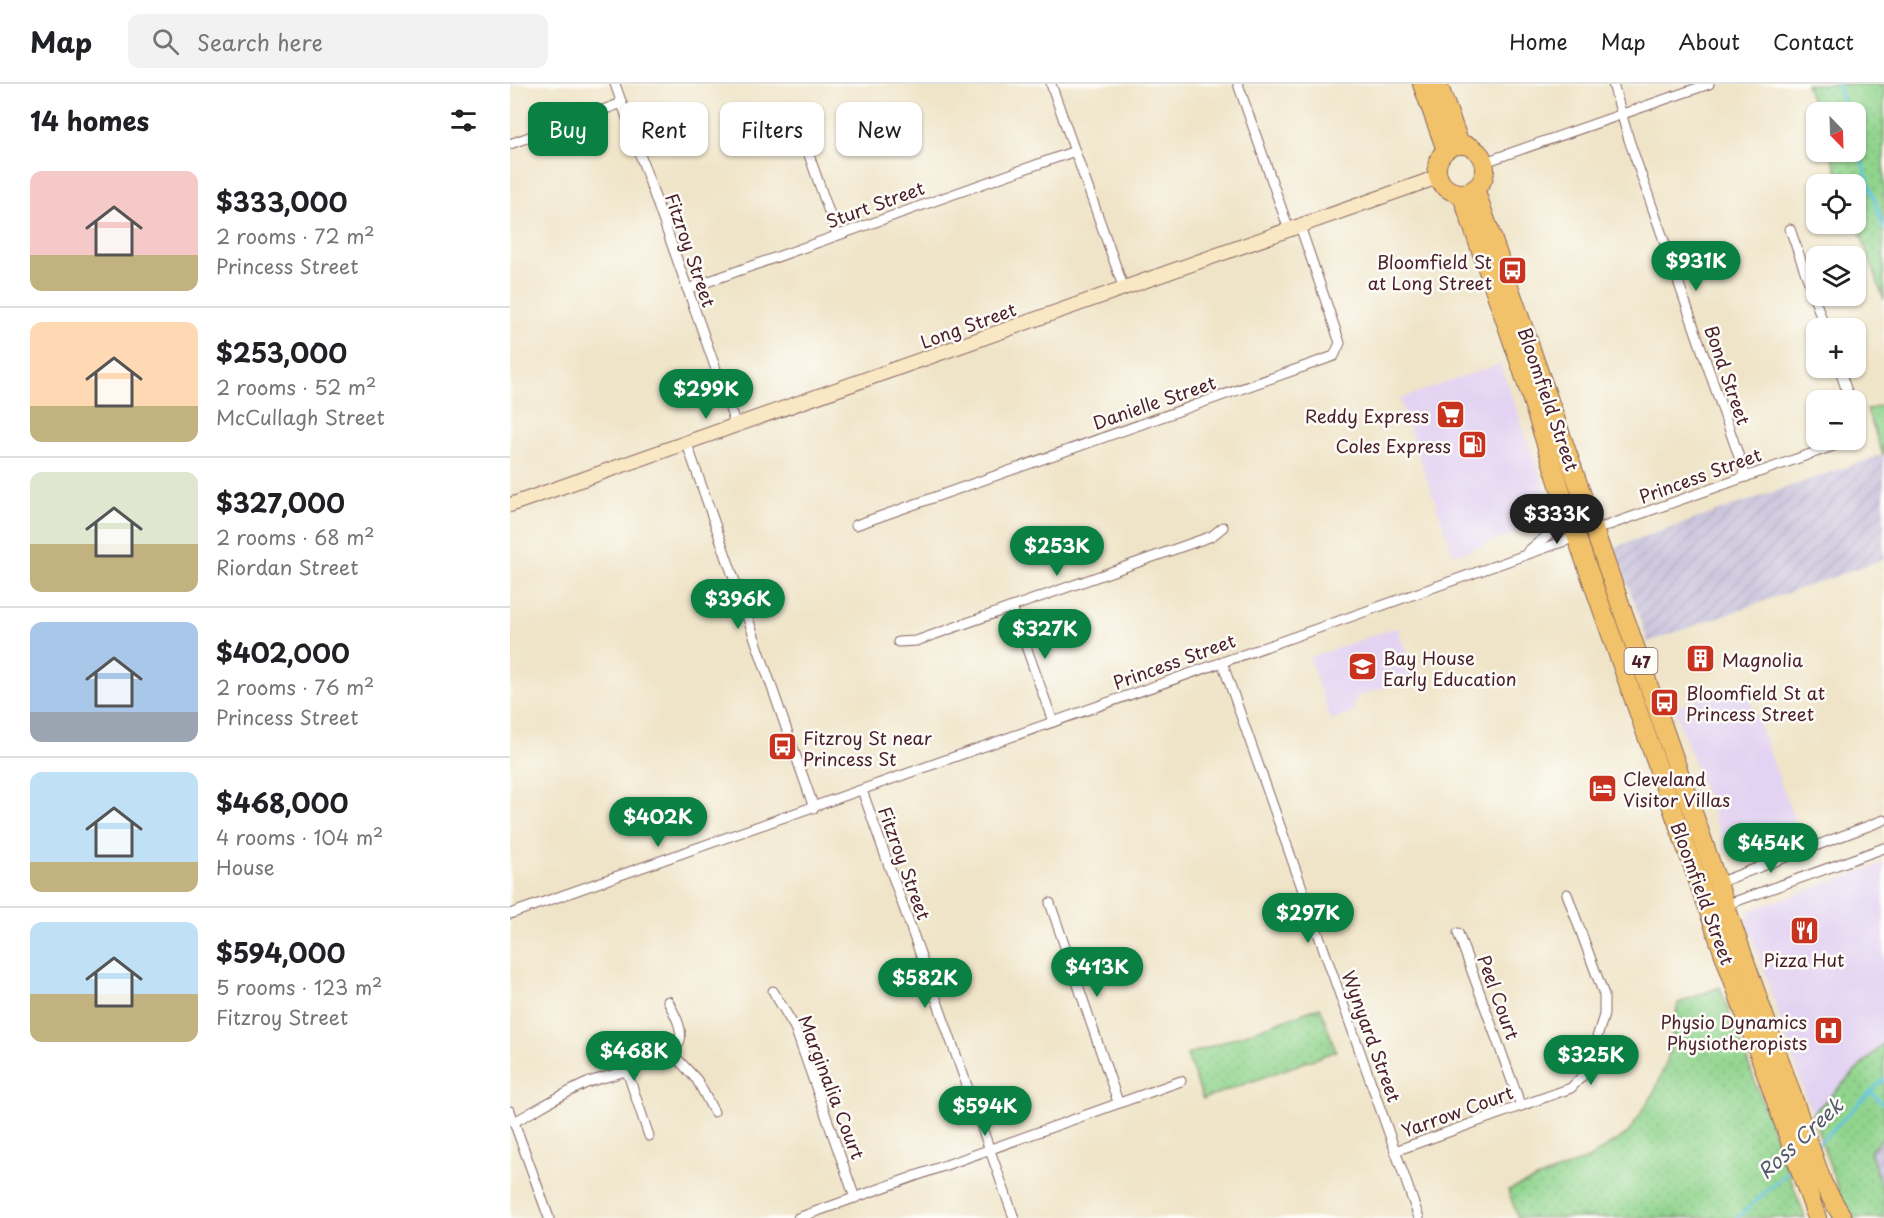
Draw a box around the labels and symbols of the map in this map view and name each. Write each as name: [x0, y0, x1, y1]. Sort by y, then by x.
north arrow: [1806, 102, 1866, 162]
street label: Sturt Street: [822, 174, 928, 234]
street label: Fitzroy Street: [659, 189, 723, 311]
pin: $931K: [1654, 241, 1738, 292]
place label: Bloomfield St at Long Street: [1368, 248, 1492, 296]
bus stop icon: Bloomfield St at Long Street: [1497, 255, 1529, 287]
street label: Long Street: [916, 295, 1020, 355]
street label: Bond Street: [1698, 322, 1758, 428]
street label: Bloomfield Street: [1512, 323, 1586, 475]
street label: Danielle Street: [1089, 368, 1219, 436]
pin: $299K: [664, 369, 748, 420]
supermarket icon: Reddy Express: [1434, 399, 1466, 431]
place label: Reddy Express: [1305, 402, 1429, 429]
fuel station icon: Coles Express: [1456, 429, 1488, 461]
place label: Coles Express: [1335, 432, 1451, 459]
street label: Princess Street: [1635, 440, 1765, 510]
pin: $333K: [1515, 494, 1599, 545]
pin: $253K: [1015, 526, 1099, 577]
pin: $396K: [696, 579, 780, 630]
pin: $327K: [1003, 609, 1087, 660]
street label: Princess Street: [1109, 626, 1239, 696]
building icon: Magnolia: [1685, 643, 1717, 675]
place label: Bay House Early Education: [1383, 644, 1517, 692]
place label: Magnolia: [1722, 646, 1803, 673]
road number: 47: [1624, 648, 1658, 674]
school or university icon: Bay House Early Education: [1346, 651, 1378, 683]
place label: Bloomfield St at Princess Street: [1686, 679, 1825, 727]
bus stop icon: Bloomfield St at Princess Street: [1649, 686, 1681, 718]
place label: Fitzroy St near Princess St: [803, 724, 933, 772]
bus stop icon: Fitzroy St near Princess St: [766, 731, 798, 763]
place label: Cleveland Visitor Villas: [1623, 765, 1730, 813]
hotel icon: Cleveland Visitor Villas: [1586, 772, 1618, 804]
pin: $402K: [616, 797, 700, 848]
street label: Fitzroy Street: [872, 803, 938, 923]
street label: Bloomfield Street: [1665, 818, 1741, 968]
pin: $454K: [1729, 823, 1813, 874]
pin: $297K: [1266, 893, 1350, 944]
restaurant icon: Pizza Hut: [1788, 914, 1820, 946]
place label: Pizza Hut: [1764, 946, 1844, 973]
pin: $413K: [1055, 947, 1139, 998]
street label: Peel Court: [1471, 951, 1527, 1043]
pin: $582K: [883, 958, 967, 1009]
street label: Wynyard Street: [1336, 966, 1408, 1106]
place label: Physio Dynamics Physiotheropists: [1661, 1008, 1807, 1056]
street label: Marginalia Court: [792, 1011, 872, 1163]
hospital icon: Physio Dynamics Physiotheropists: [1812, 1015, 1844, 1047]
pin: $468K: [592, 1031, 676, 1082]
pin: $325K: [1549, 1035, 1633, 1086]
street label: Yarrow Court: [1397, 1078, 1517, 1144]
pin: $594K: [943, 1086, 1027, 1137]
water label: Ross Creek: [1751, 1090, 1850, 1185]

